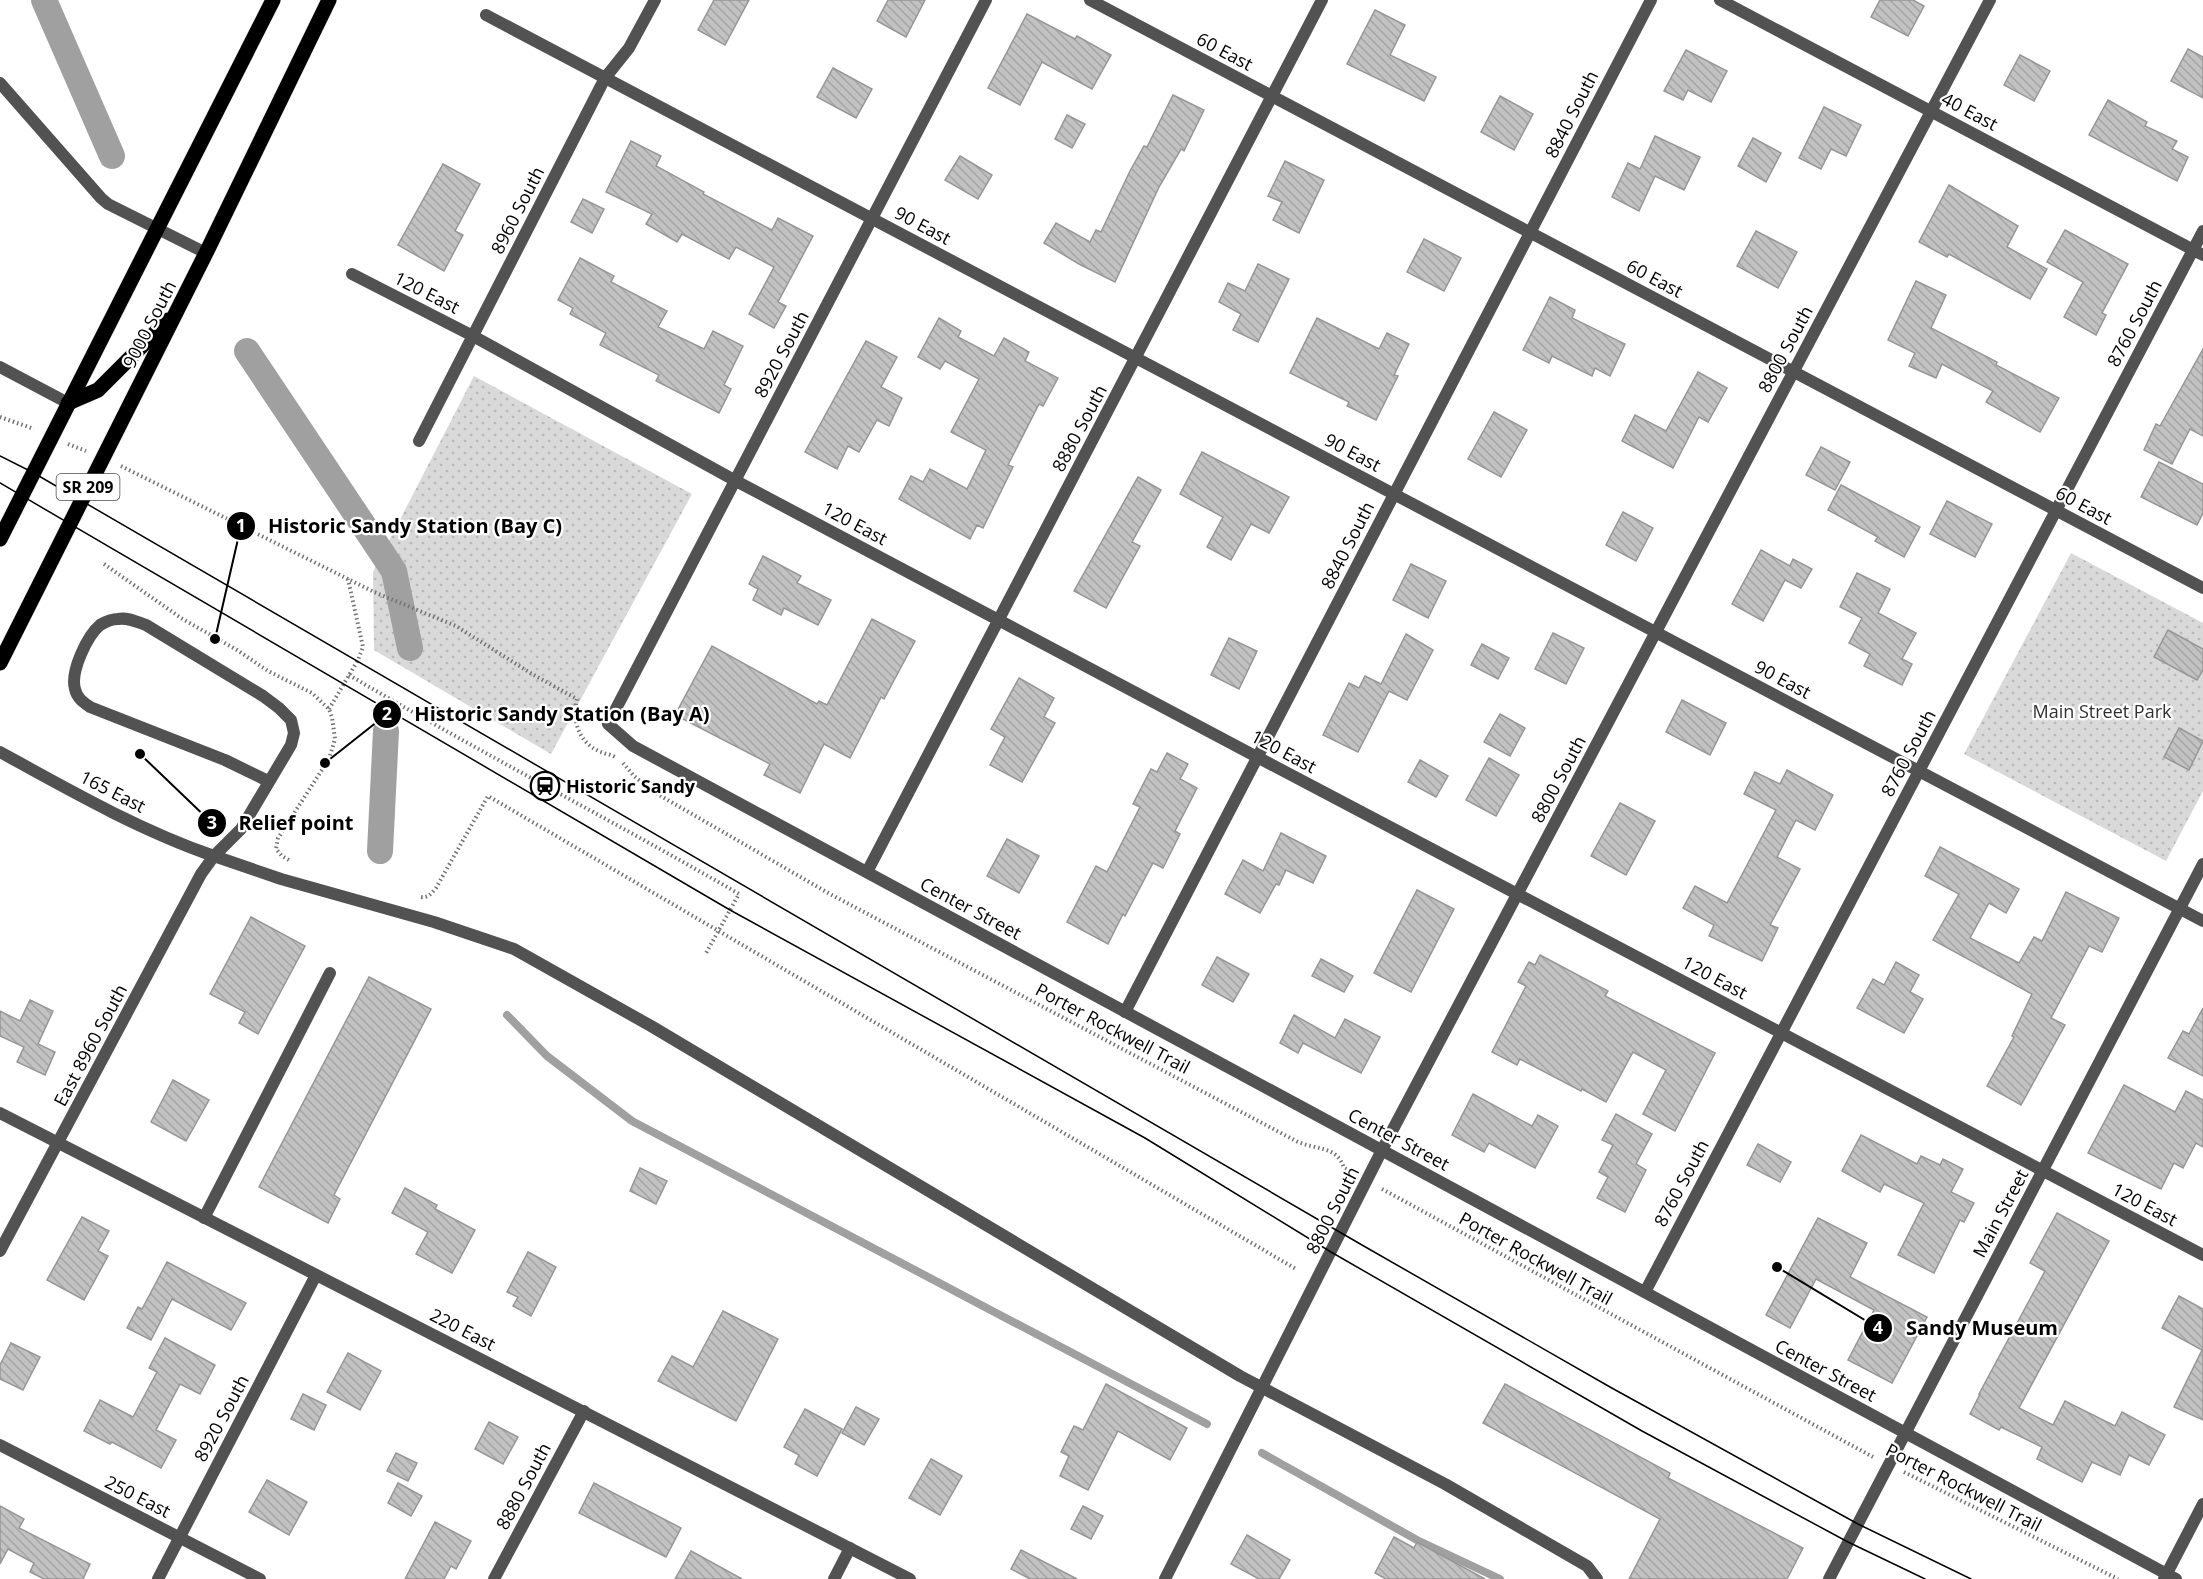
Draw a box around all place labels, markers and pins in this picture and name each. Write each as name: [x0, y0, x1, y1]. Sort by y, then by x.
callout: Historic Sandy Station (Bay C): [226, 507, 574, 545]
callout: Historic Sandy Station (Bay A): [372, 695, 722, 733]
station icon: Historic Sandy: [529, 770, 561, 802]
place label: Historic Sandy: [566, 774, 696, 798]
callout: Relief point: [197, 804, 366, 842]
callout: Sandy Museum: [1863, 1309, 2070, 1347]

